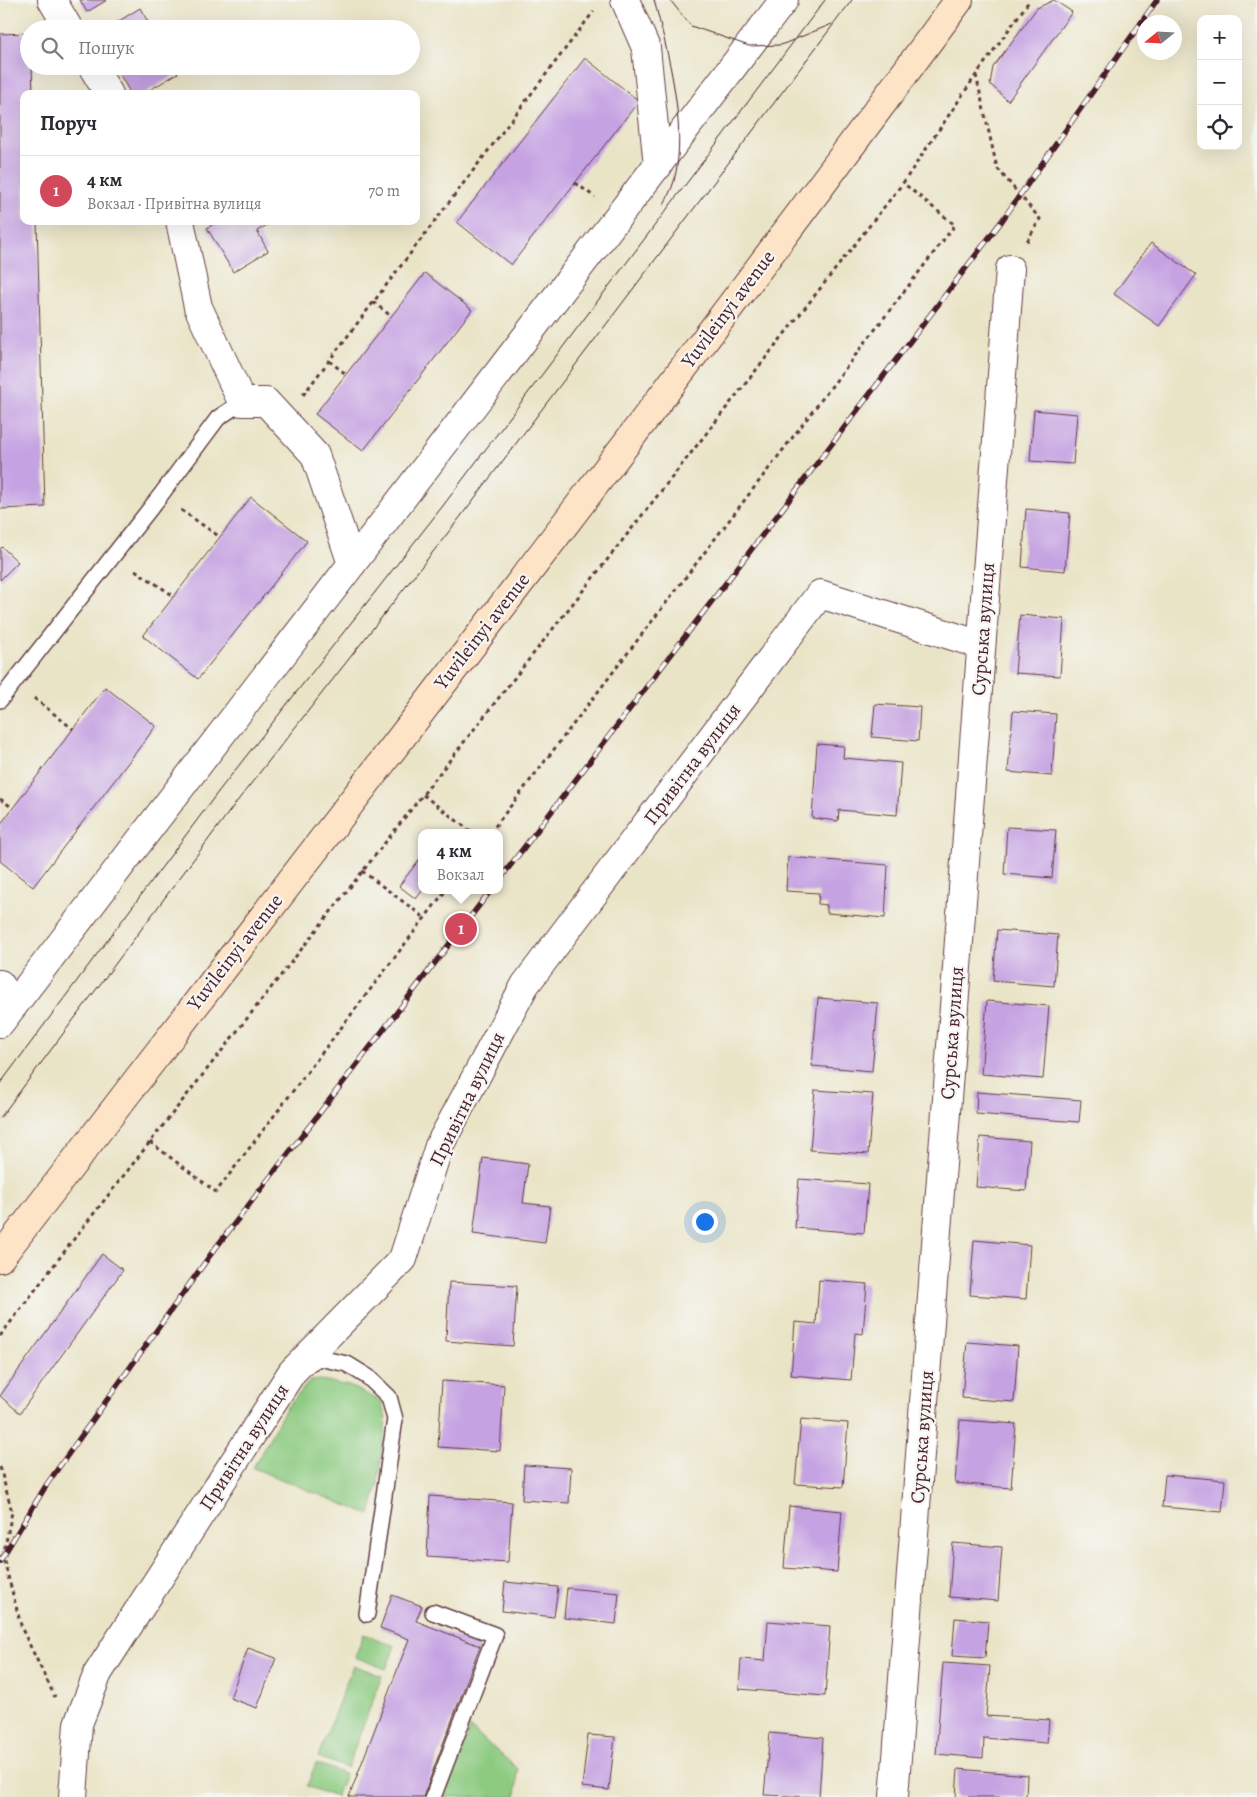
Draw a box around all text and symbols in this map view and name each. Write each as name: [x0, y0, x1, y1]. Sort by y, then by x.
north arrow: [1137, 15, 1182, 60]
map controls: [1197, 15, 1242, 150]
button: +: [1197, 15, 1242, 60]
search box: [20, 20, 420, 75]
icon: search: [38, 34, 66, 62]
text: Пошук: [78, 35, 135, 61]
button: −: [1197, 60, 1242, 105]
button: locate: [1197, 105, 1242, 150]
text: Поруч: [40, 109, 97, 137]
text: 4 км: [87, 167, 122, 193]
text: 1: [53, 180, 59, 202]
text: 70 m: [368, 180, 400, 202]
text: Вокзал · Привітна вулиця: [87, 193, 262, 215]
street label: Yuvileinyi avenue: [674, 244, 781, 374]
street label: Сурська вулиця: [965, 561, 1001, 697]
street label: Yuvileinyi avenue: [427, 567, 536, 696]
street label: Привітна вулиця: [637, 697, 747, 831]
popup: [418, 829, 503, 894]
text: 4 км: [437, 838, 472, 864]
text: Вокзал: [437, 864, 484, 886]
street label: Yuvileinyi avenue: [180, 888, 289, 1017]
pin: 1: [445, 910, 477, 948]
street label: Сурська вулиця: [934, 965, 970, 1101]
street label: Привітна вулиця: [423, 1027, 511, 1171]
your location: [692, 1209, 718, 1235]
street label: Сурська вулиця: [904, 1369, 940, 1505]
street label: Привітна вулиця: [193, 1378, 295, 1516]

